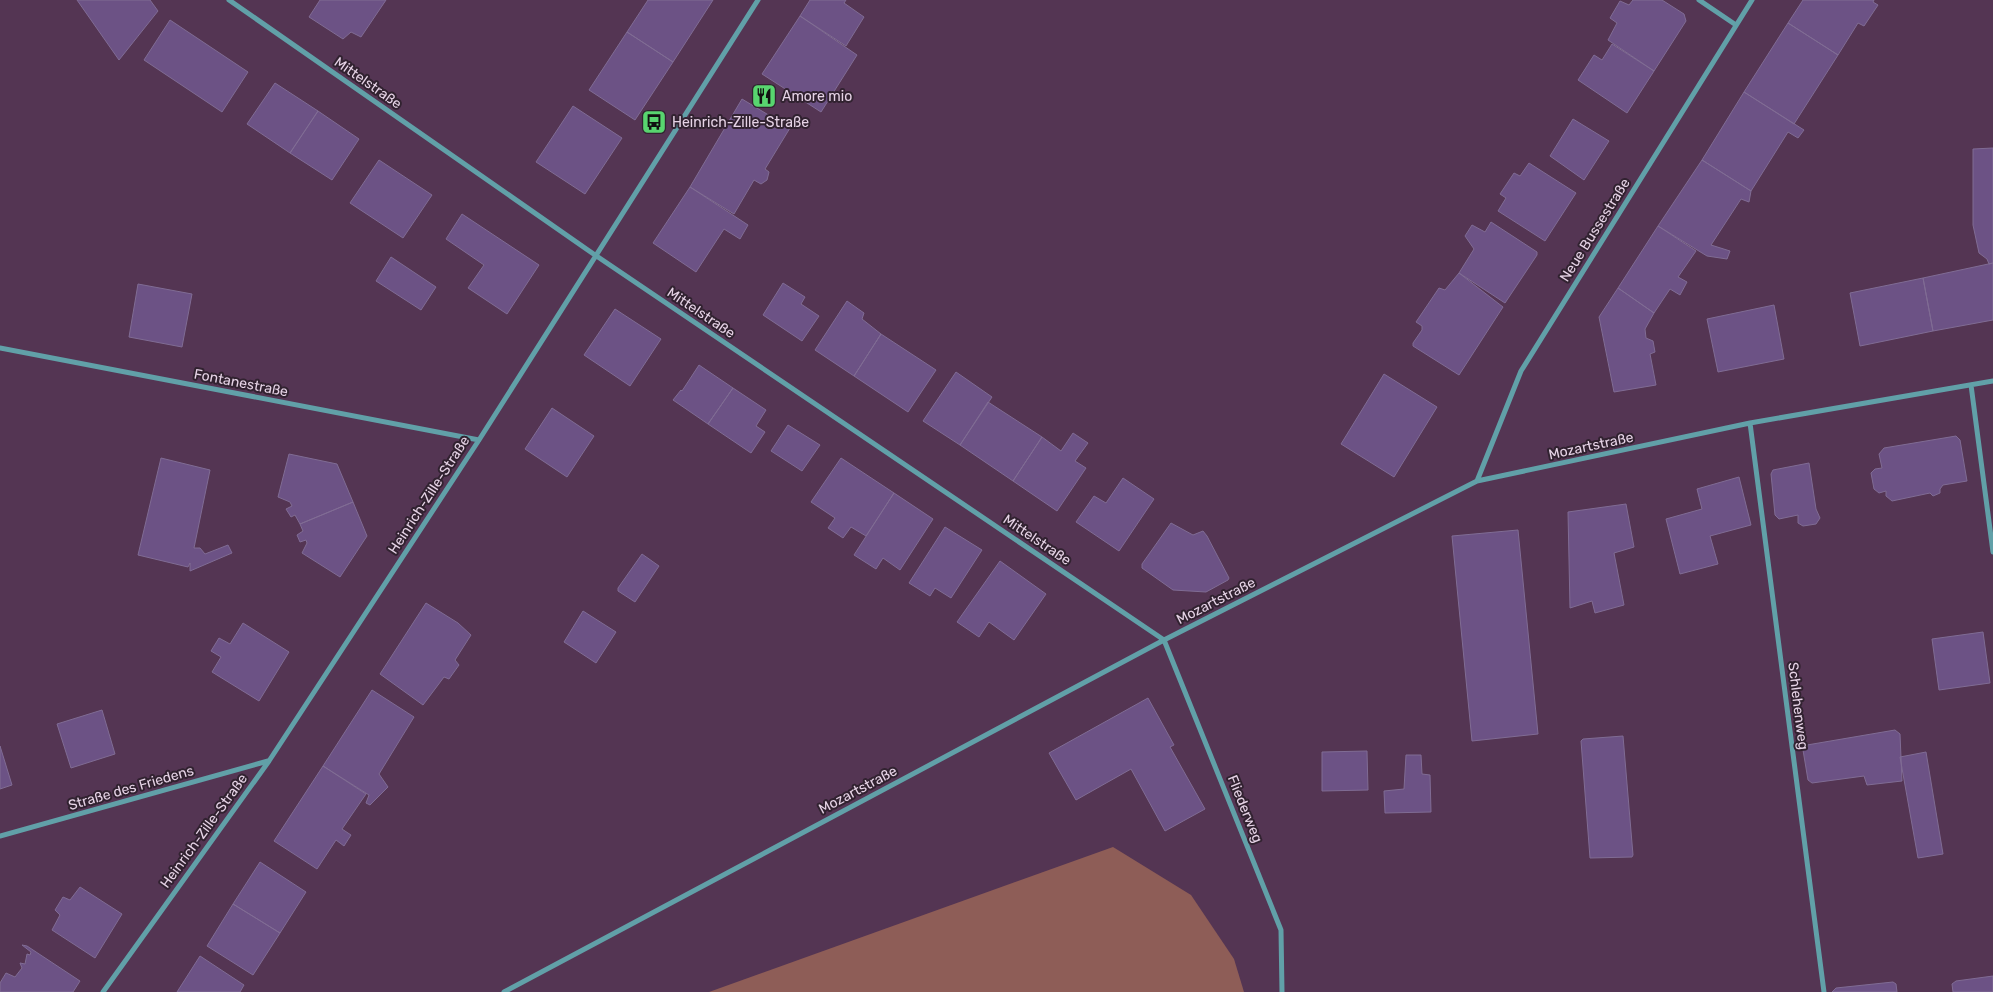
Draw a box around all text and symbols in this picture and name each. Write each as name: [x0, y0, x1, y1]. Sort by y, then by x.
street label: Mittelstraße: [331, 54, 405, 113]
restaurant icon: Amore mio: [751, 83, 777, 109]
place label: Amore mio: [782, 88, 852, 105]
bus stop icon: Heinrich-Zille-Straße: [641, 109, 667, 135]
place label: Heinrich-Zille-Straße: [672, 114, 809, 131]
street label: Neue Bussestraße: [1556, 175, 1634, 285]
street label: Mittelstraße: [664, 284, 738, 342]
street label: Fontanestraße: [192, 366, 290, 400]
street label: Mozartstraße: [1547, 429, 1635, 463]
street label: Heinrich-Zille-Straße: [385, 433, 474, 557]
street label: Mittelstraße: [1000, 511, 1074, 569]
street label: Mozartstraße: [1174, 574, 1258, 628]
street label: Schlehenweg: [1784, 661, 1812, 751]
street label: Straße des Friedens: [66, 762, 196, 814]
street label: Mozartstraße: [816, 762, 900, 818]
street label: Heinrich-Zille-Straße: [157, 770, 251, 891]
street label: Fliederweg: [1224, 773, 1266, 845]

